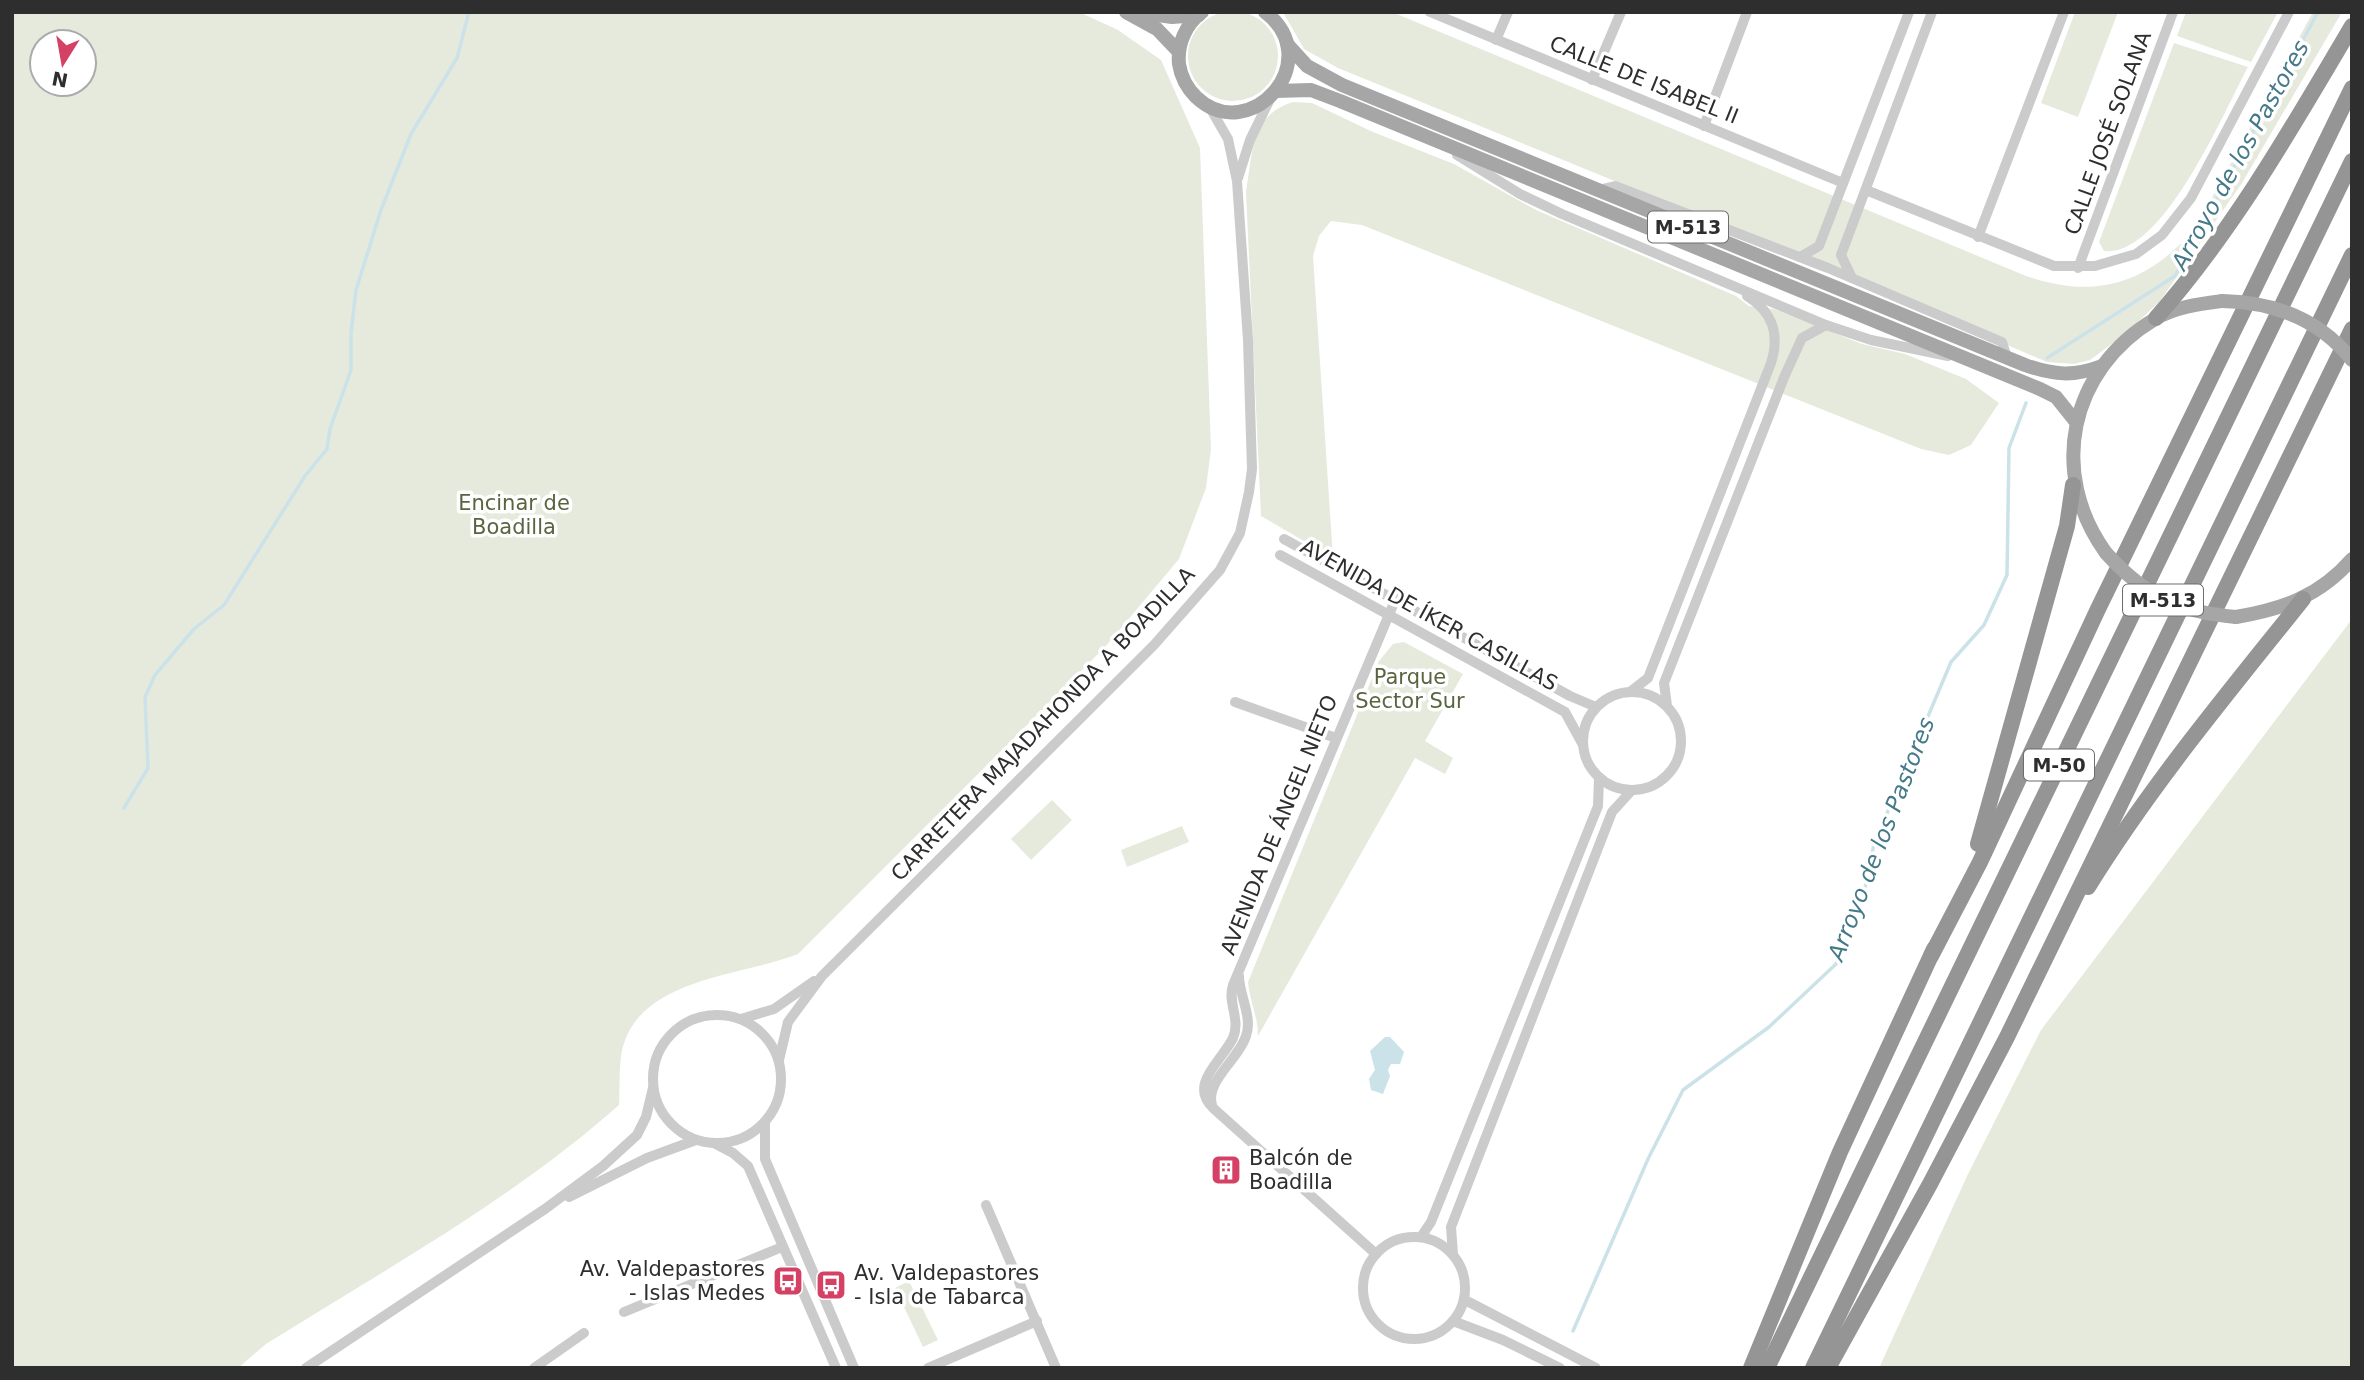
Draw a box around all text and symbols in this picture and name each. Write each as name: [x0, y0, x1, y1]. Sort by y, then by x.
street label: CALLE JOSÉ SOLANA: [2059, 27, 2156, 238]
north arrow: [28, 28, 98, 98]
street label: CALLE DE ISABEL II: [1546, 31, 1742, 129]
water label: Arroyo de los Pastores: [2165, 36, 2314, 276]
text: N: [50, 67, 70, 92]
road number: M-513: [1648, 212, 1728, 243]
park label: Encinar de Boadilla: [458, 491, 570, 539]
street label: AVENIDA DE ÍKER CASILLAS: [1296, 533, 1562, 696]
street label: CARRETERA MAJADAHONDA A BOADILLA: [886, 562, 1200, 886]
road number: M-513: [2123, 584, 2203, 615]
park label: Parque Sector Sur: [1355, 665, 1465, 713]
street label: AVENIDA DE ÁNGEL NIETO: [1215, 691, 1342, 958]
water label: Arroyo de los Pastores: [1822, 714, 1939, 966]
road number: M-50: [2024, 750, 2094, 780]
place label: Balcón de Boadilla: [1249, 1146, 1353, 1194]
building icon: Balcón de Boadilla: [1209, 1153, 1243, 1187]
place label: Av. Valdepastores - Islas Medes: [580, 1257, 765, 1305]
place label: Av. Valdepastores - Isla de Tabarca: [854, 1261, 1039, 1309]
bus stop icon: Av. Valdepastores - Islas Medes: [771, 1264, 805, 1298]
bus stop icon: Av. Valdepastores - Isla de Tabarca: [814, 1268, 848, 1302]

